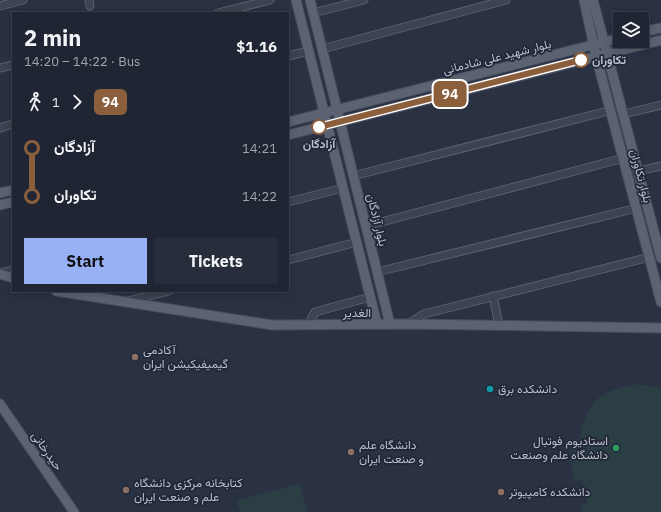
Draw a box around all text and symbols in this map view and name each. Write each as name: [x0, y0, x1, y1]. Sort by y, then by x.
map controls: [613, 12, 649, 48]
button: layers: [613, 12, 649, 48]
text: 2 min: [24, 23, 81, 52]
street label: بلوار شهید علی شادمانی: [441, 36, 553, 78]
text: $1.16: [236, 37, 277, 56]
marker: تکاوران: [573, 52, 589, 68]
place label: تکاوران: [592, 52, 626, 68]
text: 14:20 – 14:22 · Bus: [24, 53, 140, 70]
line badge: 94: [432, 81, 468, 107]
text: 94: [442, 85, 458, 103]
icon: walk: [24, 91, 46, 113]
icon: forward: [66, 91, 88, 113]
text: 94: [102, 93, 119, 111]
text: 1: [52, 94, 60, 111]
marker: آزادگان: [311, 119, 327, 135]
place label: آزادگان: [303, 136, 336, 152]
text: آزادگان: [54, 137, 95, 156]
text: 14:21: [242, 140, 277, 157]
street label: بلوار تکاوران: [626, 147, 656, 205]
text: تکاوران: [54, 185, 97, 204]
text: 14:22: [242, 188, 277, 205]
street label: بلوار آزادگان: [363, 192, 391, 248]
button: Start: [24, 238, 147, 284]
button: Tickets: [155, 238, 277, 284]
street label: الغدیر: [342, 305, 371, 321]
place label: آکادمی گیمیفیکیشن ایران: [143, 342, 228, 372]
marker: آکادمی گیمیفیکیشن ایران: [130, 352, 140, 362]
place label: دانشکده برق: [498, 381, 557, 397]
marker: دانشکده برق: [485, 384, 495, 394]
street label: حیدرخانی: [28, 428, 66, 474]
place label: استادیوم فوتبال دانشگاه علم وصنعت: [510, 433, 608, 463]
place label: دانشگاه علم و صنعت ایران: [359, 437, 424, 467]
marker: استادیوم فوتبال دانشگاه علم وصنعت: [611, 443, 621, 453]
marker: دانشگاه علم و صنعت ایران: [346, 447, 356, 457]
place label: کتابخانه مرکزی دانشگاه علم و صنعت ایران: [134, 475, 243, 505]
place label: دانشکده کامپیوتر: [508, 484, 591, 500]
marker: کتابخانه مرکزی دانشگاه علم و صنعت ایران: [121, 485, 131, 495]
marker: دانشکده کامپیوتر: [496, 487, 506, 497]

